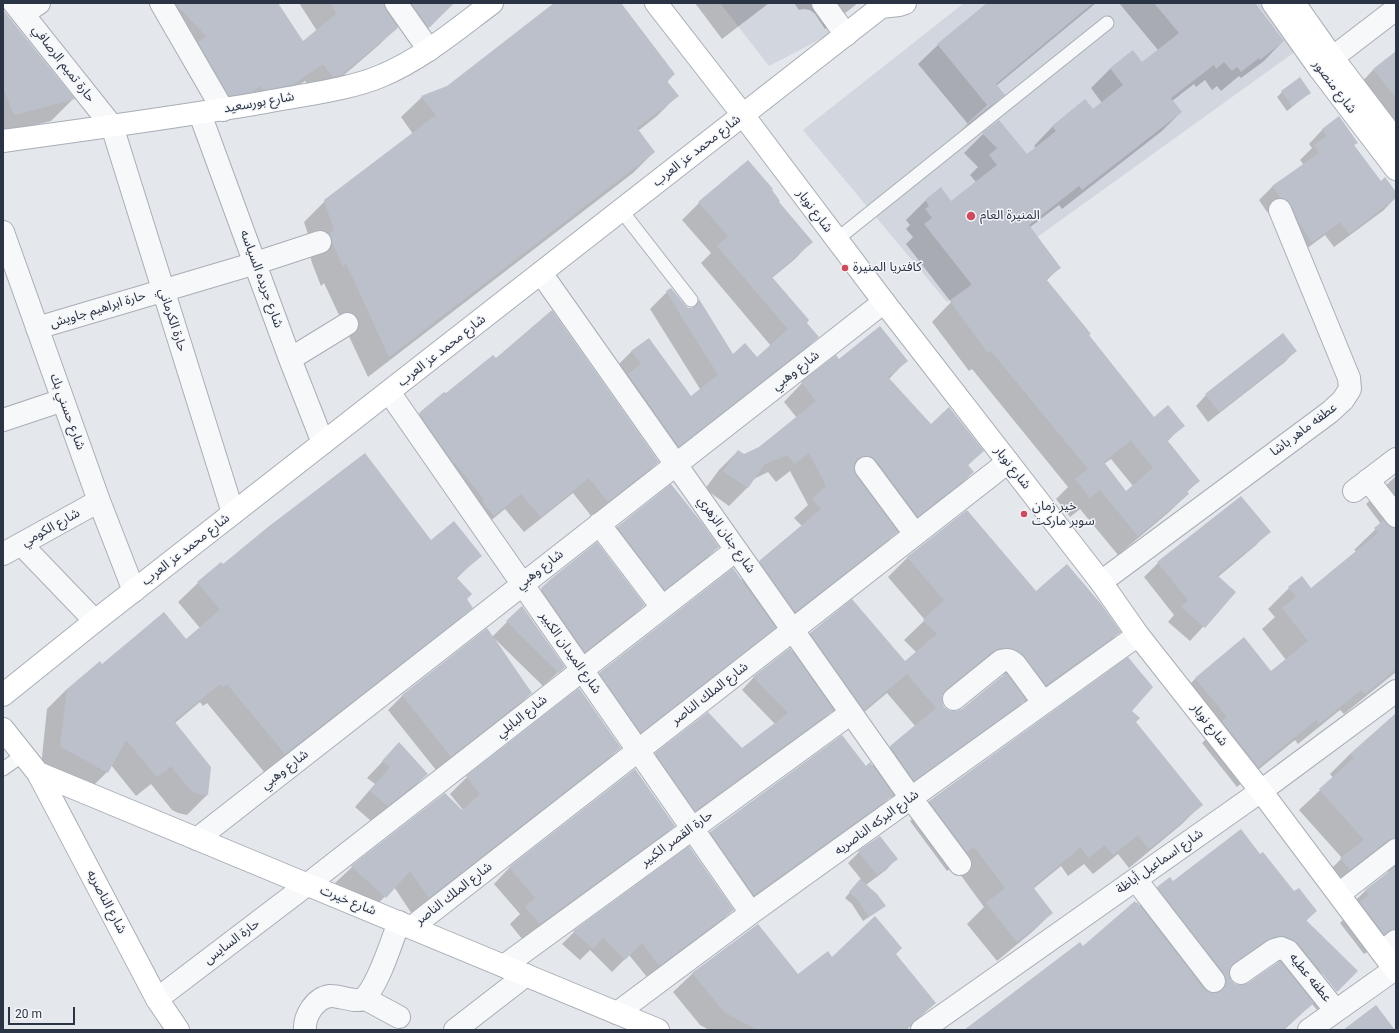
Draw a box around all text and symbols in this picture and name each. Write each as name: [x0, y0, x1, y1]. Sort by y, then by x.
street label: حارة تميم الرصافي: [28, 23, 98, 105]
street label: شارع منصور: [1309, 57, 1359, 117]
street label: شارع بورسعيد: [223, 89, 295, 117]
street label: شارع محمد عز العرب: [650, 112, 744, 190]
street label: شارع نوبار: [793, 186, 835, 236]
place label: المنيرة العام: [980, 208, 1040, 224]
marker: المنيرة العام: [965, 210, 977, 222]
street label: شارع جريده السياسه: [236, 228, 286, 330]
place label: كافتريا المنيرة: [853, 260, 922, 276]
marker: كافتريا المنيرة: [840, 263, 850, 273]
street label: حارة الكرماني: [154, 286, 190, 354]
street label: حارة ابراهيم جاويش: [48, 288, 148, 332]
street label: شارع محمد عز العرب: [395, 312, 489, 390]
street label: شارع وهبي: [769, 348, 823, 394]
street label: شارع حسني بك: [46, 372, 88, 452]
street label: عطفه ماهر باشا: [1268, 400, 1340, 460]
street label: شارع نوبار: [990, 443, 1034, 493]
street label: شارع جنان الزهري: [694, 494, 758, 576]
place label: خير زمان سوبر ماركت: [1032, 499, 1095, 530]
street label: شارع الكومي: [19, 506, 83, 550]
marker: خير زمان سوبر ماركت: [1019, 509, 1029, 519]
street label: شارع محمد عز العرب: [139, 511, 233, 589]
street label: شارع وهبي: [513, 547, 567, 593]
street label: شارع الميدان الكبير: [536, 609, 604, 697]
street label: شارع الملك الناصر: [668, 659, 752, 729]
street label: شارع البابلي: [493, 692, 551, 742]
street label: شارع نوبار: [1187, 700, 1231, 750]
street label: شارع وهبي: [258, 747, 312, 793]
street label: شارع البركه الناصريه: [832, 787, 922, 859]
street label: حارة القصر الكبير: [638, 808, 716, 870]
street label: شارع اسماعيل أباظة: [1113, 826, 1207, 898]
street label: شارع الملك الناصر: [412, 859, 496, 929]
street label: شارع الناصريه: [83, 867, 129, 937]
street label: شارع خيرت: [318, 883, 378, 919]
street label: حارة السايس: [201, 916, 263, 968]
street label: عطفه عطيه: [1285, 950, 1335, 1006]
scale bar: [10, 999, 77, 1025]
text: 20 m: [15, 1007, 42, 1021]

